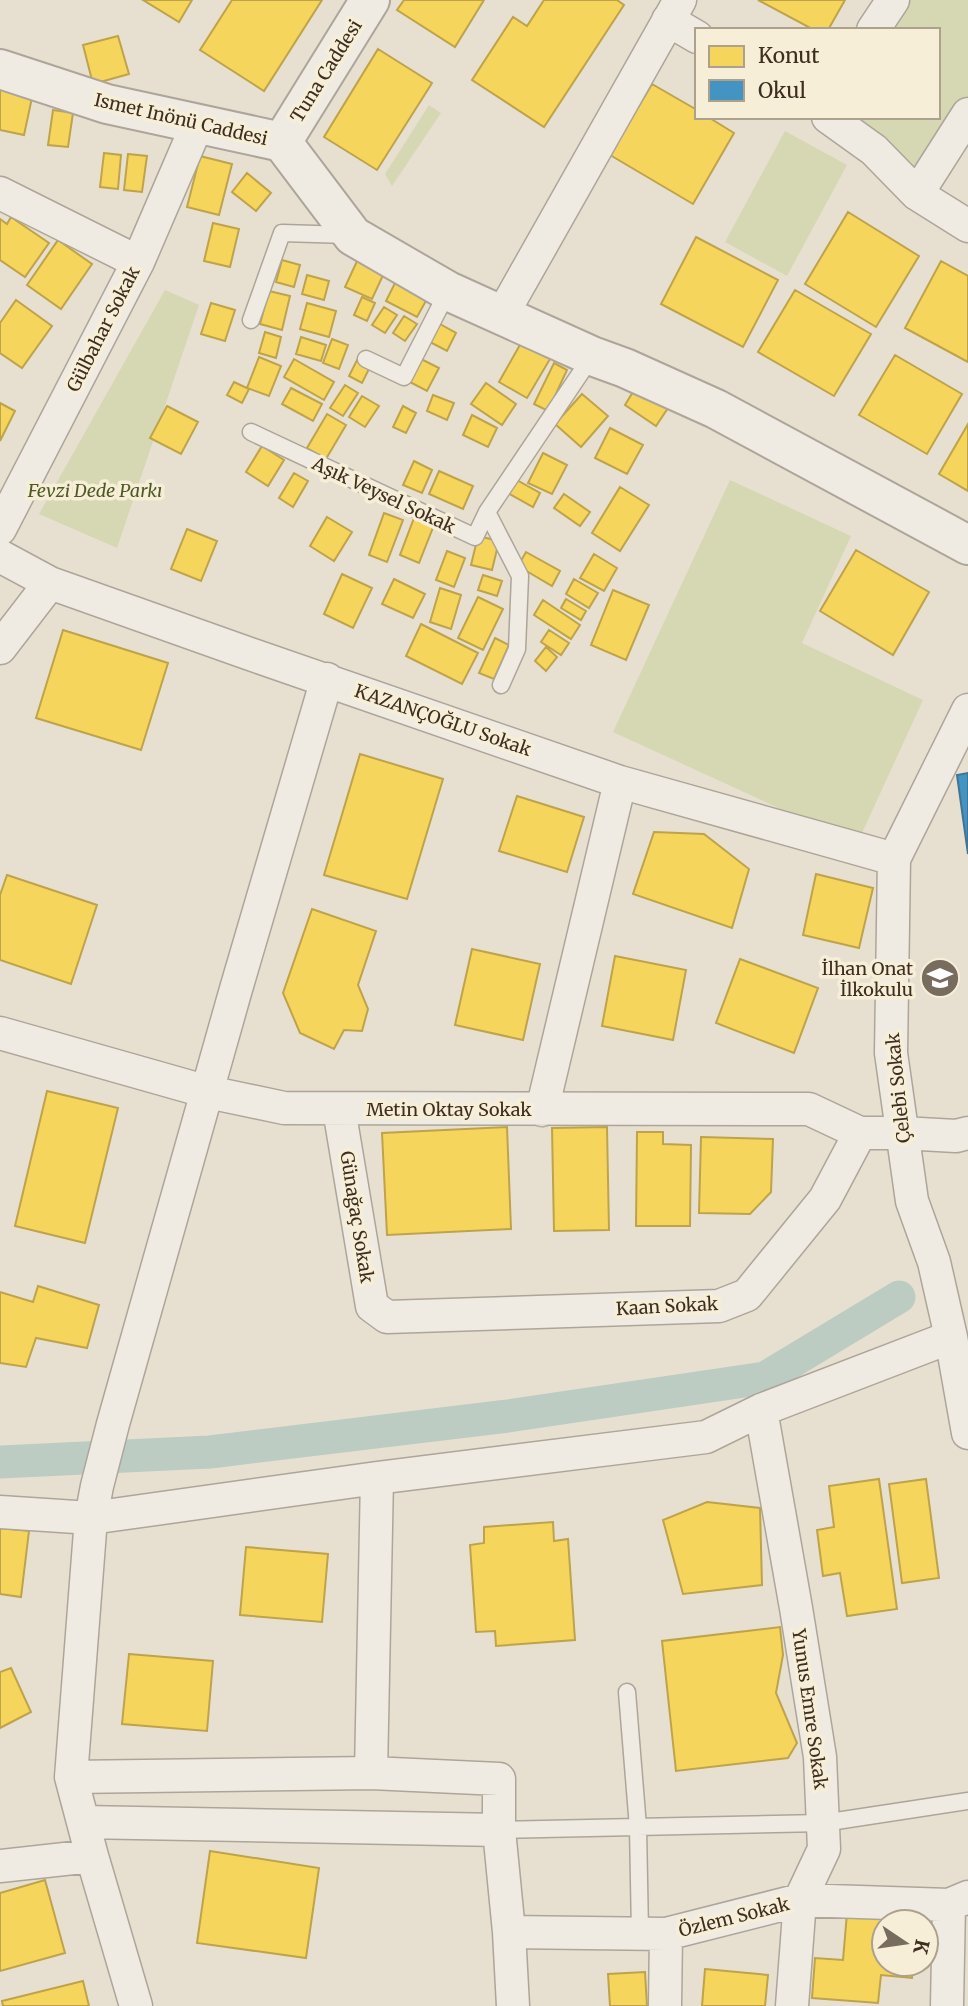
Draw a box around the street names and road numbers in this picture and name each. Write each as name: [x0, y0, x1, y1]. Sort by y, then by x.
street label: Tuna Caddesi: [285, 15, 367, 127]
street label: Ismet Inönü Caddesi: [92, 88, 270, 150]
street label: Gülbahar Sokak: [61, 262, 145, 396]
street label: Aşık Veysel Sokak: [308, 451, 460, 538]
street label: KAZANÇOĞLU Sokak: [352, 679, 535, 761]
street label: Çelebi Sokak: [881, 1031, 915, 1144]
street label: Metin Oktay Sokak: [366, 1098, 532, 1121]
street label: Günağaç Sokak: [335, 1149, 379, 1285]
street label: Kaan Sokak: [615, 1292, 719, 1320]
street label: Yunus Emre Sokak: [787, 1626, 833, 1791]
street label: Özlem Sokak: [676, 1892, 792, 1942]

